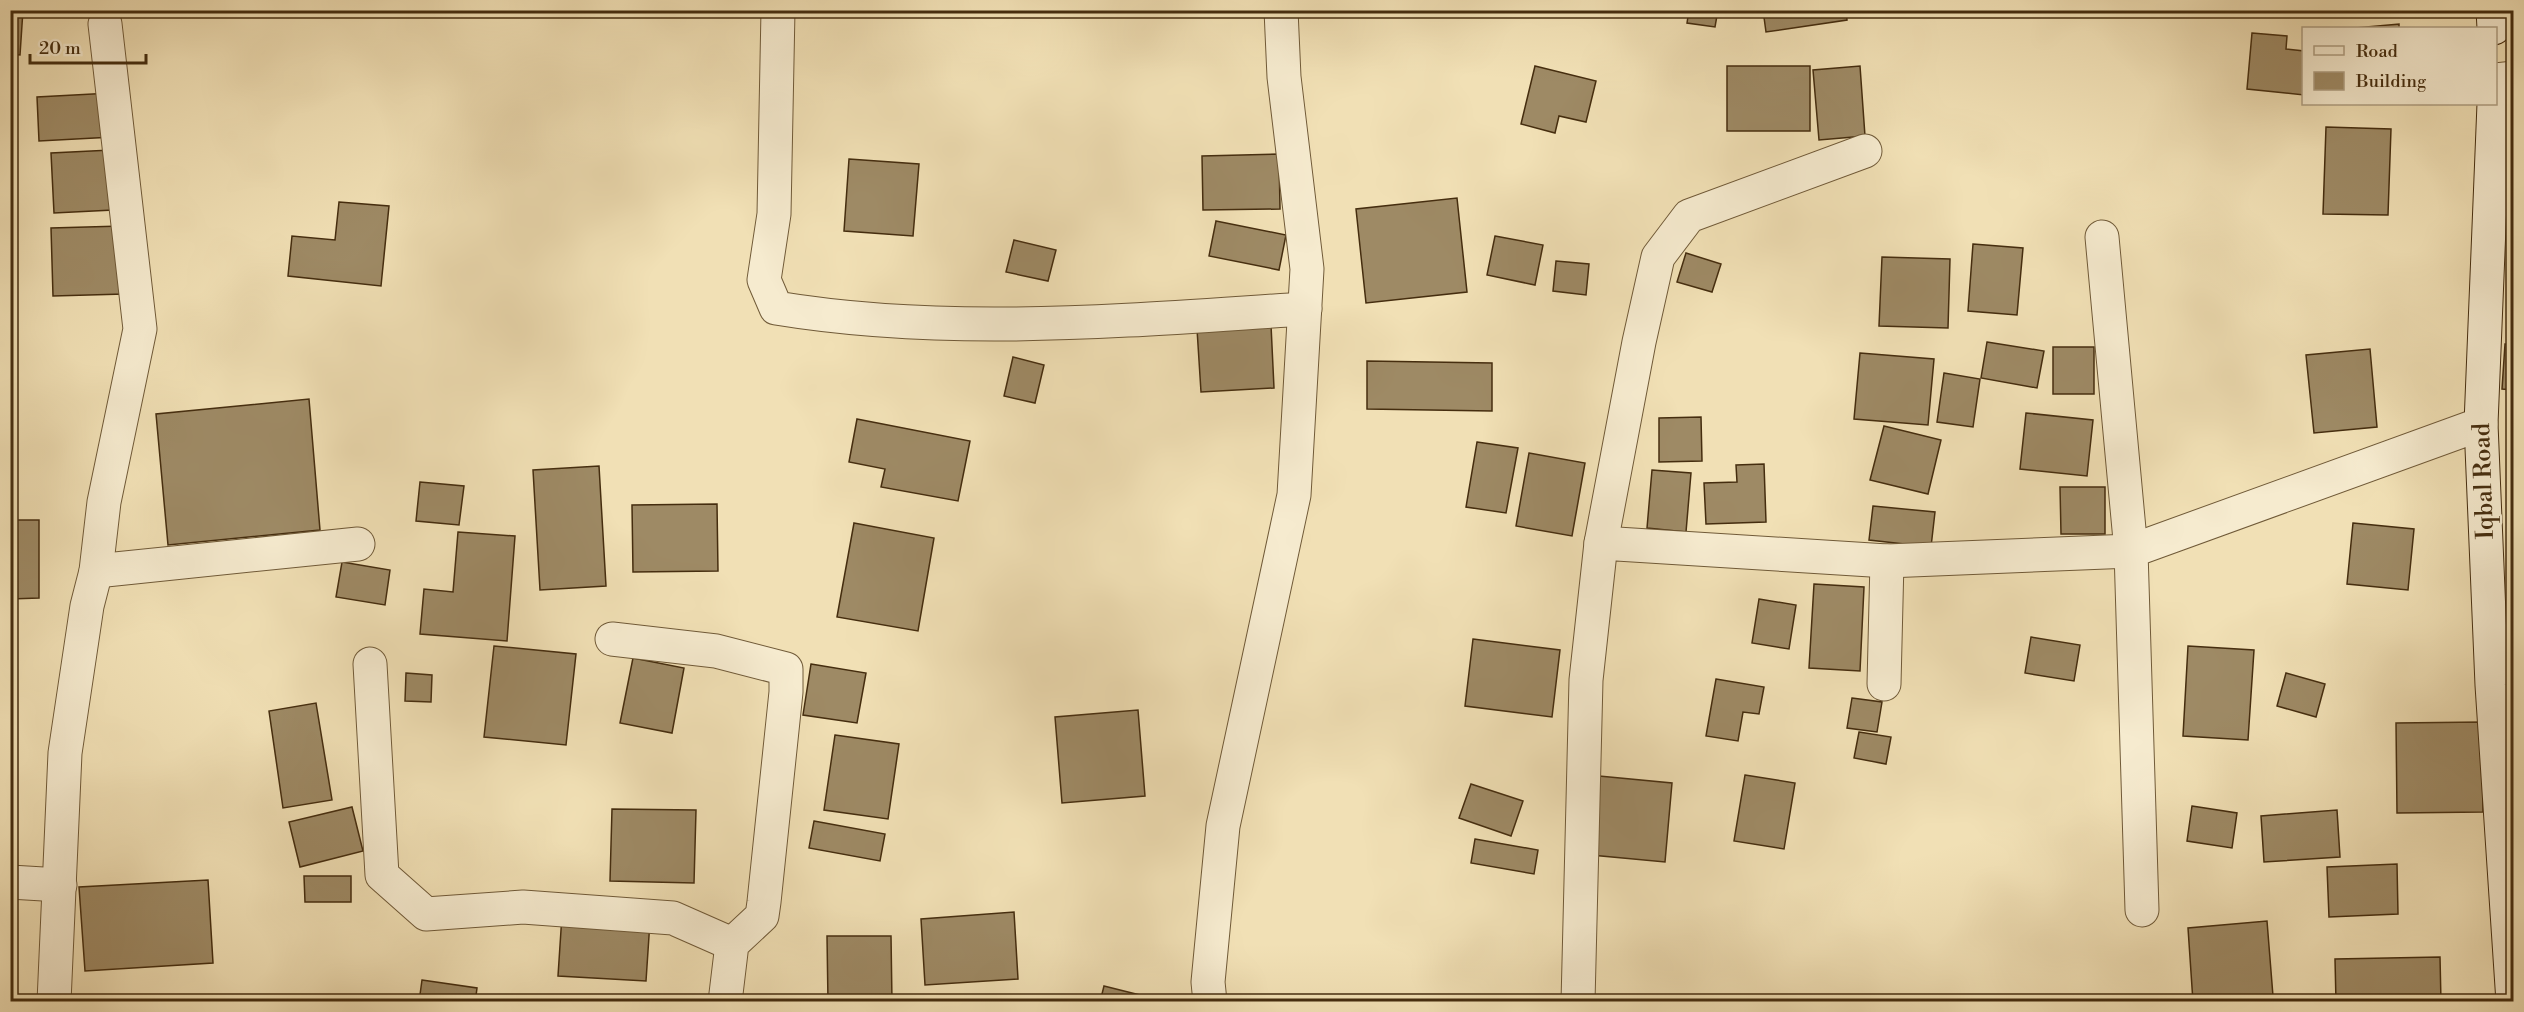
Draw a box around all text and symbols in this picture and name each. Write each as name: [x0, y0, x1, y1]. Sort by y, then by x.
scale bar: [30, 27, 146, 65]
legend: [2302, 27, 2497, 105]
text: 20 m: [39, 37, 81, 60]
text: Road: [2356, 40, 2399, 63]
text: Building: [2355, 70, 2427, 93]
street label: Iqbal Road: [2467, 422, 2501, 540]

